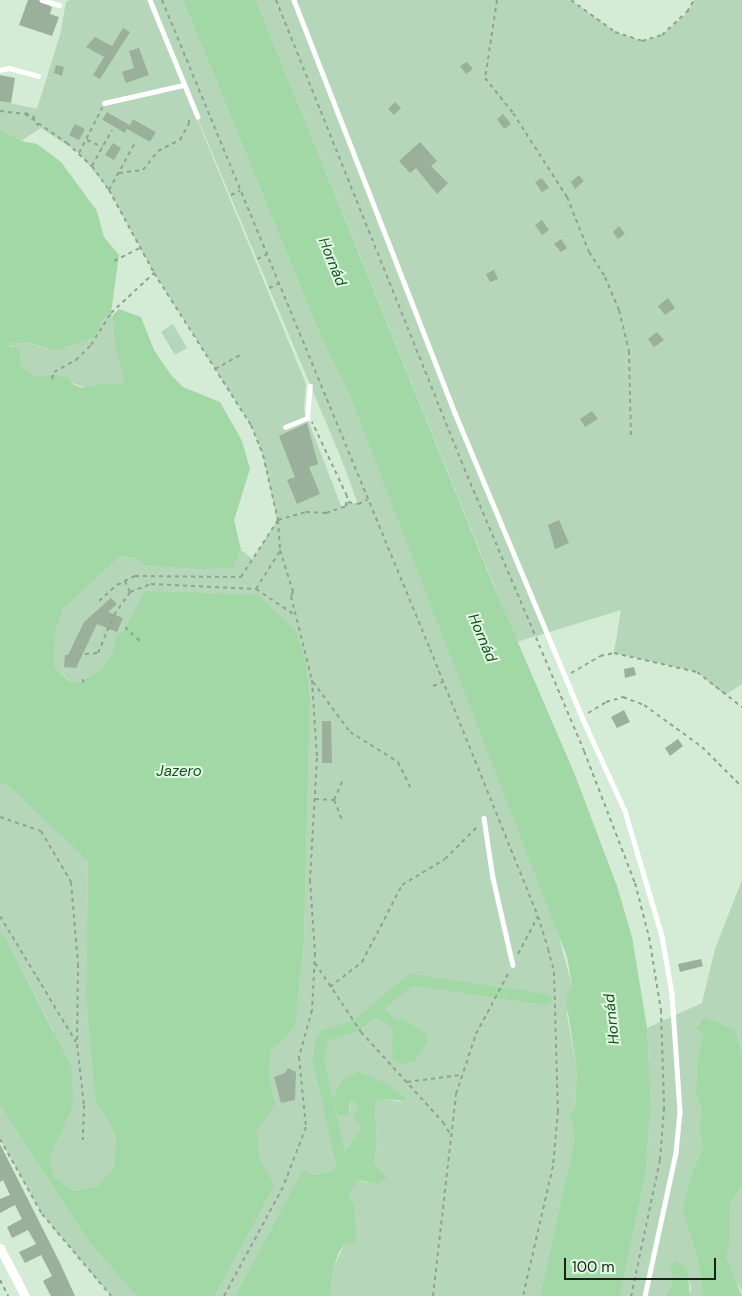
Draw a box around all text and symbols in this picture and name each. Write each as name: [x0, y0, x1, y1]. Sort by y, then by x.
water label: Hornád: [314, 235, 350, 289]
water label: Hornád: [464, 611, 500, 665]
water label: Jazero: [156, 763, 202, 781]
water label: Hornád: [600, 993, 624, 1045]
scale bar: [567, 1248, 720, 1280]
text: 100 m: [572, 1257, 615, 1277]

